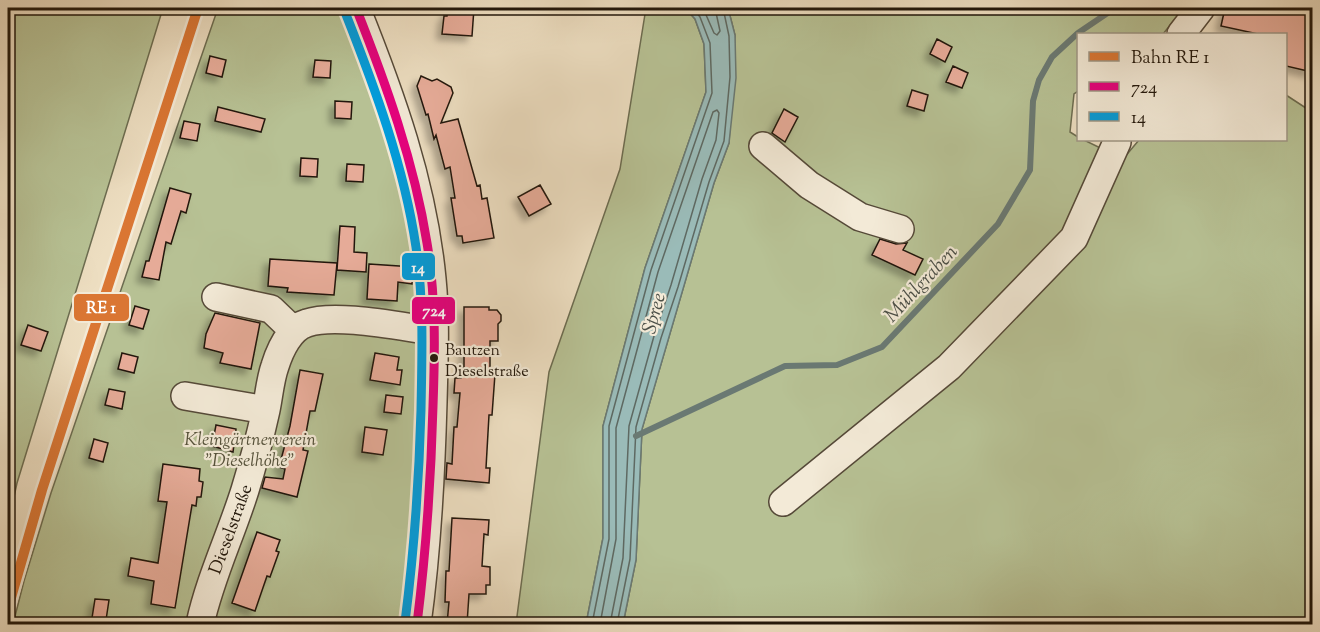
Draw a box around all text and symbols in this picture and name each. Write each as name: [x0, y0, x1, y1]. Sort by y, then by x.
legend: [1077, 33, 1287, 141]
text: Bahn RE 1: [1131, 46, 1209, 72]
text: 724: [1131, 76, 1157, 102]
text: 14: [1131, 106, 1146, 132]
water label: Mühlgraben: [878, 239, 966, 330]
line badge: 14: [401, 252, 436, 281]
text: 14: [411, 258, 425, 281]
water label: Spree: [636, 290, 675, 337]
line badge: RE 1: [73, 293, 130, 322]
line badge: 724: [411, 296, 456, 325]
text: RE 1: [86, 298, 117, 321]
text: 724: [422, 301, 446, 324]
place label: Bautzen Dieselstraße: [445, 340, 529, 384]
marker: Bautzen Dieselstraße: [428, 352, 440, 364]
park label: Kleingärtnerverein "Dieselhöhe": [184, 428, 316, 475]
street label: Dieselstraße: [204, 481, 260, 578]

